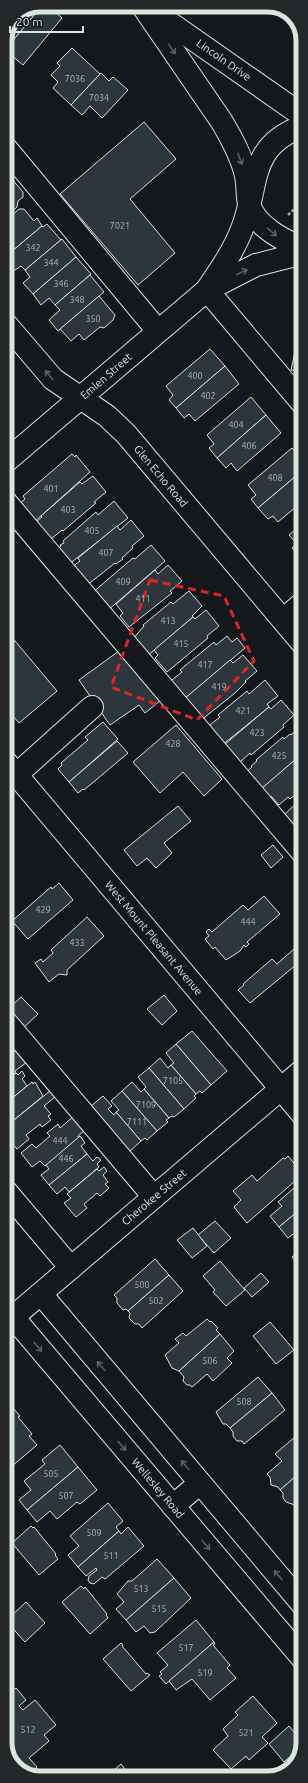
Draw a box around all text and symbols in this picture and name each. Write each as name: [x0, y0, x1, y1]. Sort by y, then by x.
scale bar: [10, 8, 83, 34]
text: 20 m: [16, 15, 43, 28]
street label: Lincoln Drive: [194, 37, 254, 83]
one-way arrow: [168, 43, 176, 54]
house number: 7036: [65, 74, 85, 84]
house number: 7034: [89, 93, 109, 103]
one-way arrow: [237, 152, 245, 164]
house number: 7021: [110, 221, 130, 231]
one-way arrow: [266, 228, 277, 236]
house number: 342: [25, 243, 41, 253]
house number: 344: [43, 258, 59, 268]
one-way arrow: [235, 268, 247, 275]
house number: 346: [53, 279, 69, 289]
house number: 348: [69, 295, 85, 305]
house number: 350: [85, 314, 101, 324]
street label: Emlen Street: [78, 350, 135, 402]
one-way arrow: [44, 369, 53, 380]
house number: 400: [187, 371, 203, 381]
house number: 402: [200, 391, 216, 401]
house number: 404: [228, 420, 244, 430]
house number: 406: [241, 441, 257, 451]
street label: Glen Echo Road: [132, 443, 190, 509]
house number: 408: [267, 473, 283, 483]
house number: 401: [43, 484, 59, 494]
house number: 403: [60, 505, 76, 515]
house number: 405: [84, 526, 100, 536]
house number: 407: [98, 548, 114, 558]
house number: 409: [115, 577, 131, 587]
house number: 411: [135, 594, 151, 604]
house number: 413: [160, 616, 176, 626]
house number: 415: [173, 639, 189, 649]
house number: 417: [197, 660, 213, 670]
house number: 419: [211, 682, 227, 692]
house number: 421: [235, 706, 251, 716]
house number: 423: [249, 728, 265, 738]
house number: 428: [165, 739, 181, 749]
house number: 425: [271, 751, 287, 761]
street label: West Mount Pleasant Avenue: [103, 879, 205, 997]
house number: 429: [35, 905, 51, 915]
house number: 444: [240, 917, 256, 927]
house number: 433: [69, 938, 85, 948]
house number: 7105: [163, 1076, 183, 1086]
house number: 7109: [136, 1100, 156, 1110]
house number: 7111: [127, 1117, 147, 1127]
house number: 444: [52, 1136, 68, 1146]
house number: 446: [58, 1154, 74, 1164]
street label: Cherokee Street: [119, 1166, 189, 1227]
house number: 500: [134, 1280, 150, 1290]
house number: 502: [148, 1296, 164, 1306]
one-way arrow: [34, 1342, 43, 1352]
house number: 506: [202, 1356, 218, 1366]
one-way arrow: [97, 1360, 106, 1371]
house number: 508: [236, 1397, 252, 1407]
one-way arrow: [118, 1441, 127, 1451]
street label: Wellesley Road: [129, 1455, 187, 1521]
one-way arrow: [181, 1460, 190, 1470]
house number: 505: [43, 1469, 59, 1479]
house number: 507: [58, 1491, 74, 1501]
house number: 509: [86, 1528, 102, 1538]
one-way arrow: [202, 1540, 211, 1551]
house number: 511: [103, 1551, 119, 1561]
one-way arrow: [273, 1570, 282, 1581]
house number: 513: [133, 1584, 149, 1594]
house number: 515: [151, 1604, 167, 1614]
house number: 517: [178, 1643, 194, 1653]
house number: 519: [197, 1668, 213, 1678]
house number: 512: [20, 1725, 36, 1735]
house number: 521: [238, 1728, 254, 1738]

